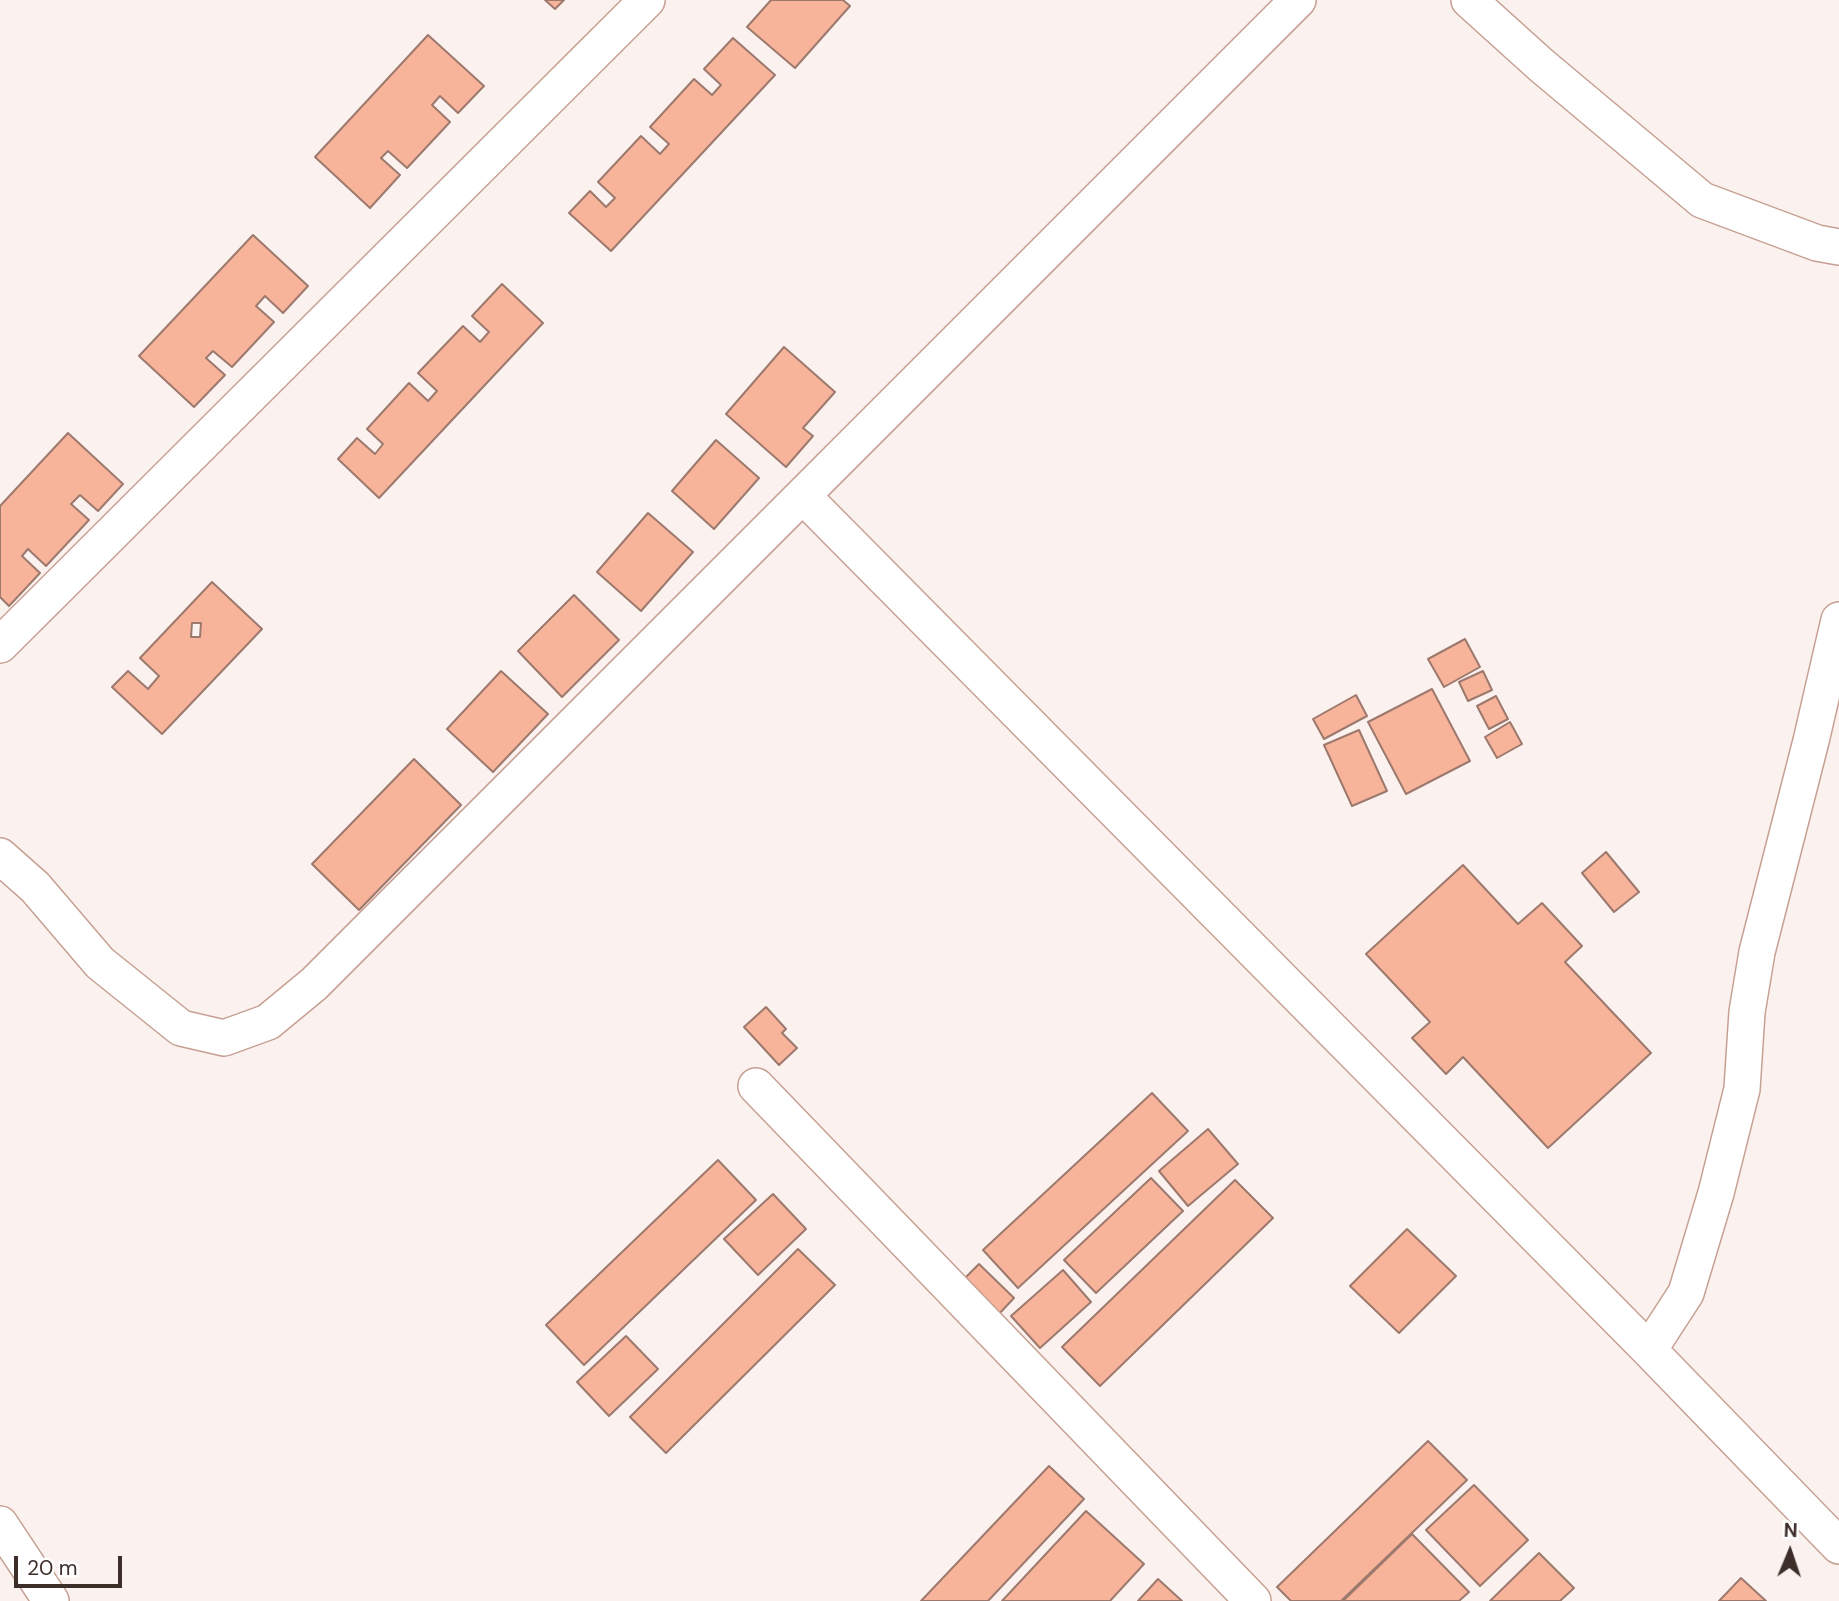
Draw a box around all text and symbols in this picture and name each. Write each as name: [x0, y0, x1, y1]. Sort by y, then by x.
north arrow: [1755, 1517, 1825, 1587]
text: N: [1783, 1518, 1798, 1543]
scale bar: [18, 1542, 126, 1586]
text: 20 m: [27, 1554, 78, 1582]

